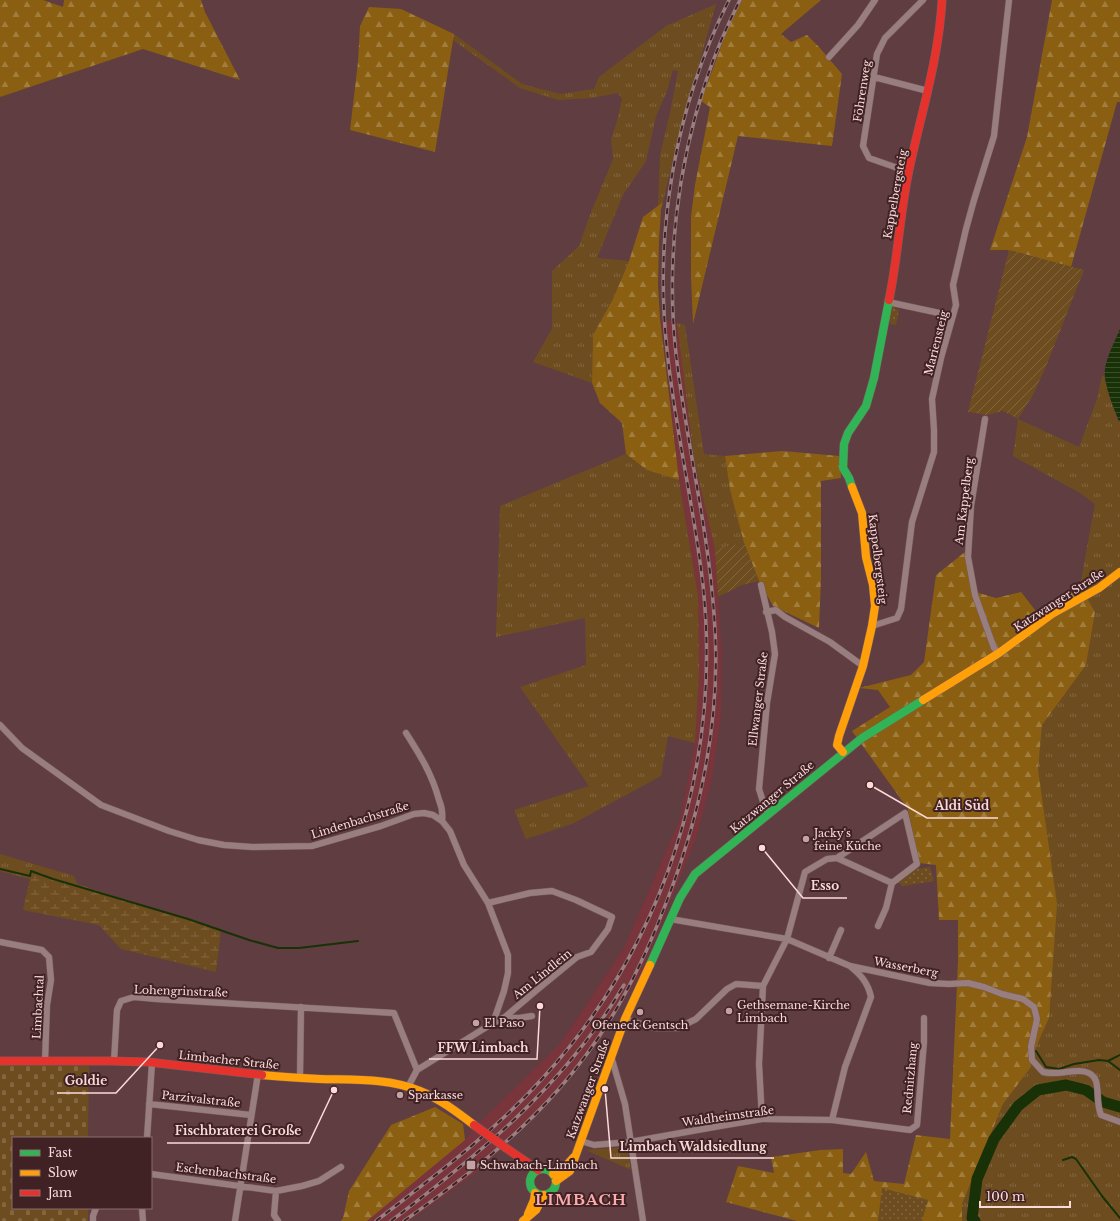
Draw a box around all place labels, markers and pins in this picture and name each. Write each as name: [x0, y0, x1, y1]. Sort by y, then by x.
callout: Aldi Süd: [927, 794, 998, 818]
place label: Jacky's feine Küche: [812, 826, 881, 853]
marker: Jacky's feine Küche: [801, 834, 811, 844]
callout: Esso: [803, 874, 847, 898]
place label: Gethsemane-Kirche Limbach: [737, 998, 850, 1025]
marker: Gethsemane-Kirche Limbach: [724, 1006, 734, 1016]
marker: Ofeneck Gentsch: [635, 1007, 645, 1017]
place label: El Paso: [484, 1016, 524, 1030]
marker: El Paso: [471, 1018, 481, 1028]
place label: Ofeneck Gentsch: [592, 1018, 689, 1032]
callout: FFW Limbach: [429, 1035, 537, 1059]
callout: Goldie: [57, 1069, 116, 1093]
place label: Sparkasse: [408, 1088, 463, 1102]
marker: Sparkasse: [395, 1090, 405, 1100]
callout: Fischbraterei Große: [167, 1119, 309, 1143]
callout: Limbach Waldsiedlung: [611, 1134, 774, 1158]
place label: Schwabach-Limbach: [480, 1158, 598, 1172]
marker: Schwabach-Limbach: [465, 1159, 477, 1171]

